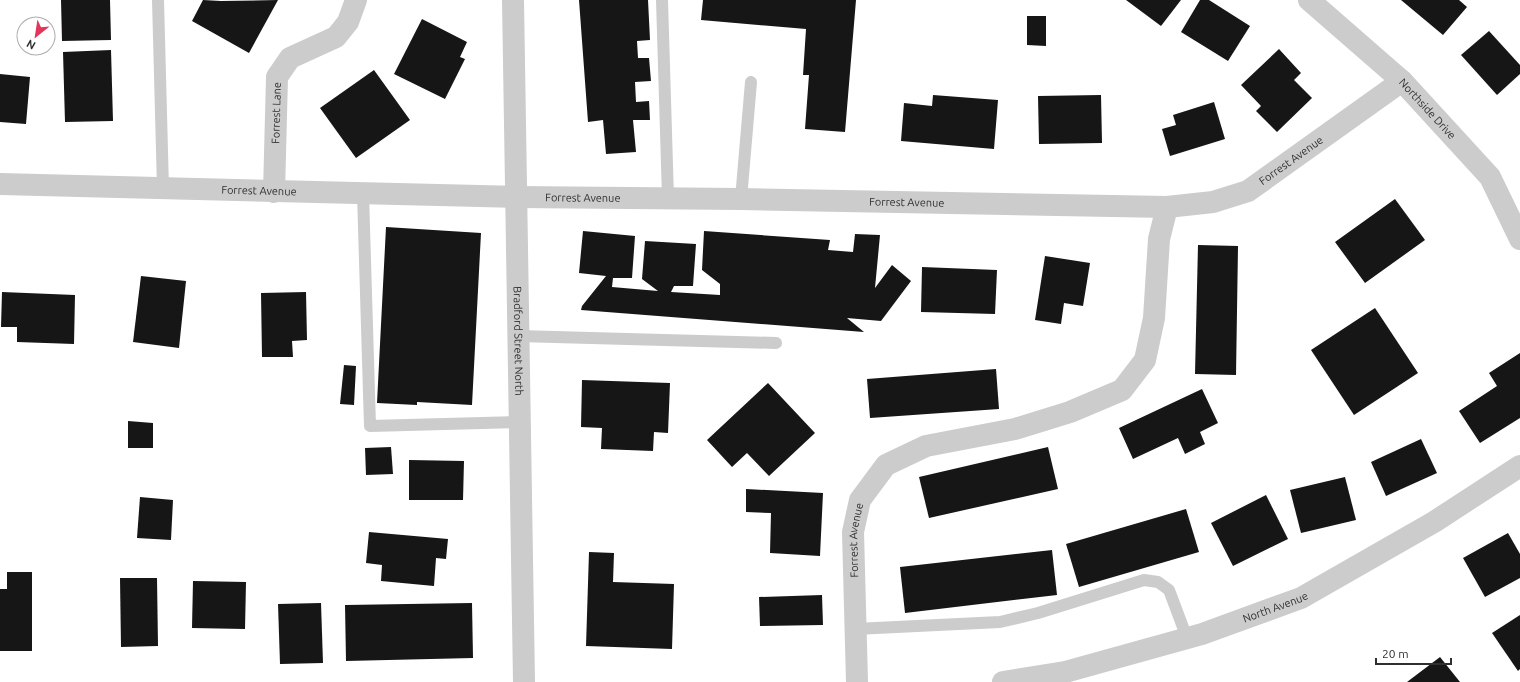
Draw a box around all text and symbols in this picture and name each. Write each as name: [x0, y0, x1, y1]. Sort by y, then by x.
north arrow: [16, 16, 56, 56]
text: N: [24, 37, 38, 52]
street label: Northside Drive: [1397, 76, 1458, 141]
street label: Forrest Lane: [269, 82, 283, 144]
street label: Forrest Avenue: [1257, 134, 1325, 187]
street label: Forrest Avenue: [221, 184, 297, 197]
street label: Forrest Avenue: [545, 191, 621, 204]
street label: Forrest Avenue: [869, 195, 945, 209]
street label: Bradford Street North: [512, 286, 525, 396]
street label: Forrest Avenue: [847, 502, 865, 578]
street label: North Avenue: [1241, 589, 1310, 625]
scale bar: [1376, 640, 1451, 666]
text: 20 m: [1382, 647, 1409, 660]

